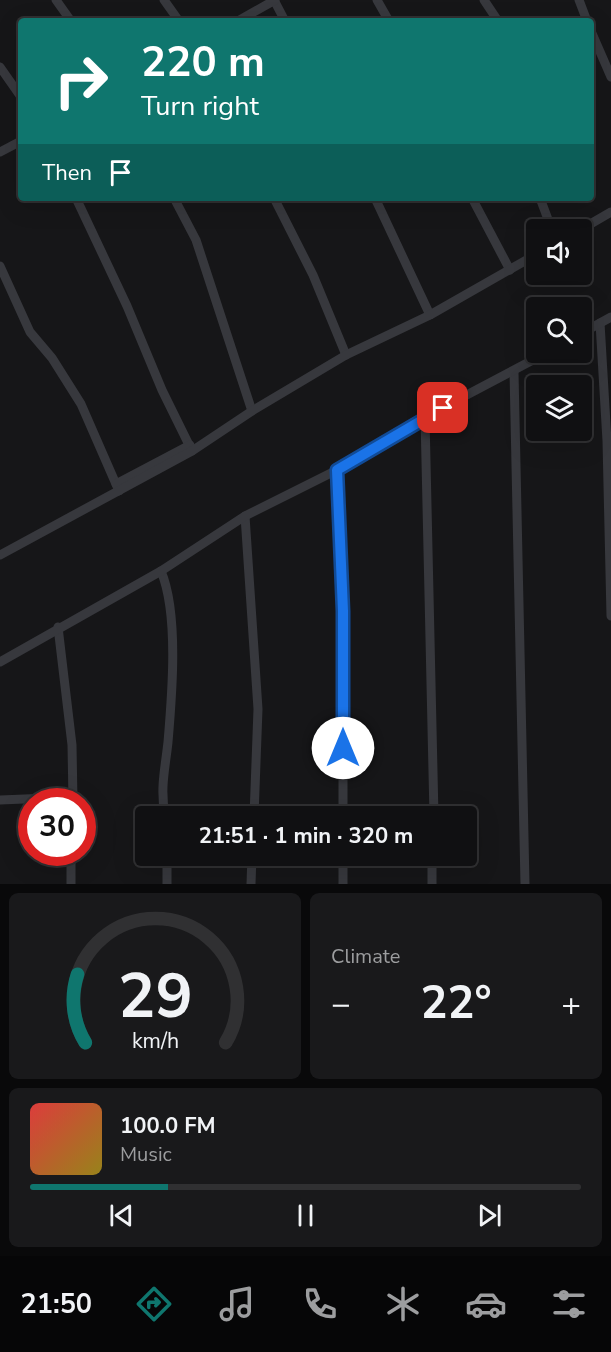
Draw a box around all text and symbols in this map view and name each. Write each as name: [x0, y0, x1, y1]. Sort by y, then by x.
text: 220 m: [141, 34, 265, 91]
icon: right: [42, 42, 120, 120]
text: Turn right: [141, 88, 259, 125]
icon: arrive: [104, 156, 137, 189]
text: Then: [42, 158, 92, 188]
map controls: [526, 219, 592, 441]
button: sound: [526, 219, 592, 285]
button: search: [526, 297, 592, 363]
button: layers: [526, 375, 592, 441]
pin: [417, 382, 468, 433]
icon: arrive: [426, 391, 459, 424]
position arrow: [311, 716, 375, 780]
speed limit sign: 30: [18, 788, 96, 866]
text: 21:51 · 1 min · 320 m: [199, 821, 413, 851]
text: Climate: [331, 943, 400, 970]
text: 29: [118, 954, 192, 1039]
text: 22°: [420, 973, 492, 1034]
text: −: [331, 982, 351, 1027]
text: +: [561, 982, 581, 1027]
text: km/h: [131, 1026, 179, 1056]
text: 100.0 FM: [120, 1111, 216, 1141]
text: Music: [120, 1141, 172, 1168]
icon: previous: [105, 1199, 138, 1232]
icon: pause: [289, 1199, 322, 1232]
icon: next: [473, 1199, 506, 1232]
icon: directions: [133, 1283, 175, 1325]
icon: music: [216, 1283, 258, 1325]
icon: phone: [299, 1283, 341, 1325]
icon: climate: [382, 1283, 424, 1325]
icon: car: [465, 1283, 507, 1325]
icon: filters: [548, 1283, 590, 1325]
text: 21:50: [21, 1286, 92, 1323]

